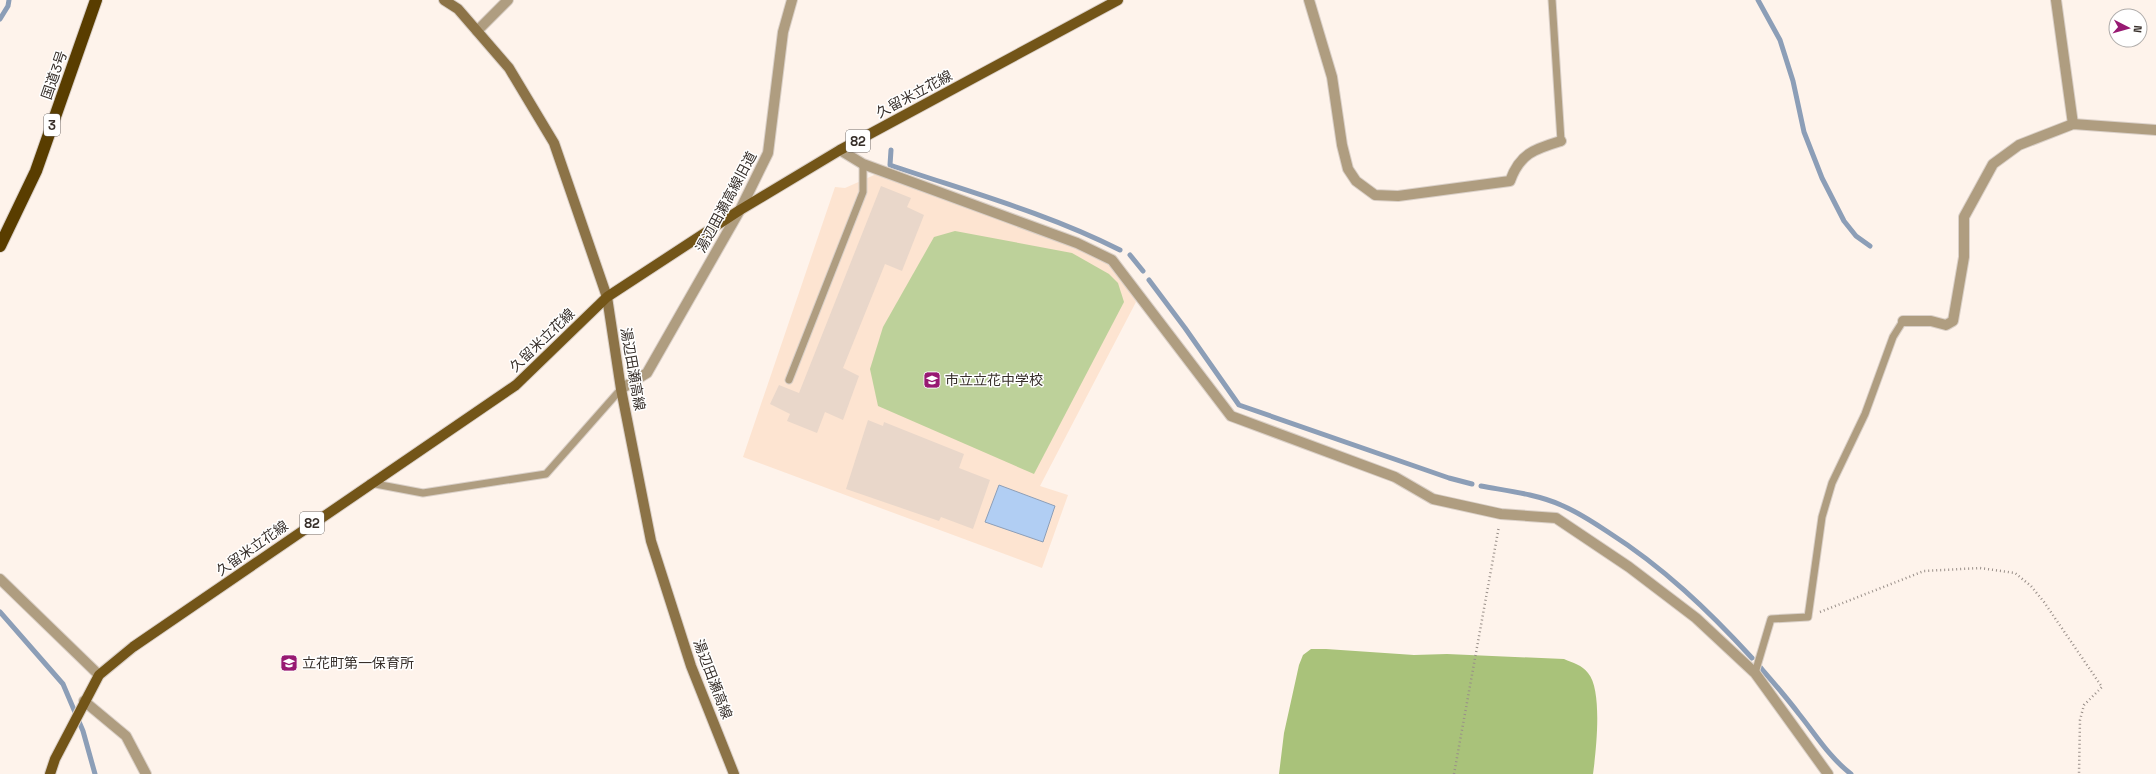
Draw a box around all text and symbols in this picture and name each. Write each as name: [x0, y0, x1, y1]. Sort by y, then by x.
north arrow: [2108, 8, 2148, 48]
text: N: [2131, 25, 2145, 33]
street label: 国道3号: [37, 48, 71, 102]
street label: 久留米立花線: [873, 66, 955, 122]
road number: 3: [44, 114, 60, 136]
road number: 82: [846, 130, 870, 152]
street label: 湯辺田瀬高線旧道: [692, 148, 760, 256]
street label: 久留米立花線: [506, 304, 578, 376]
street label: 湯辺田瀬高線: [617, 326, 649, 412]
school or university icon: 市立立花中学校: [922, 370, 942, 390]
place label: 市立立花中学校: [945, 371, 1043, 389]
road number: 82: [300, 512, 324, 534]
street label: 久留米立花線: [212, 517, 292, 579]
street label: 湯辺田瀬高線: [690, 637, 736, 721]
school or university icon: 立花町第一保育所: [279, 653, 299, 673]
place label: 立花町第一保育所: [302, 654, 414, 672]

